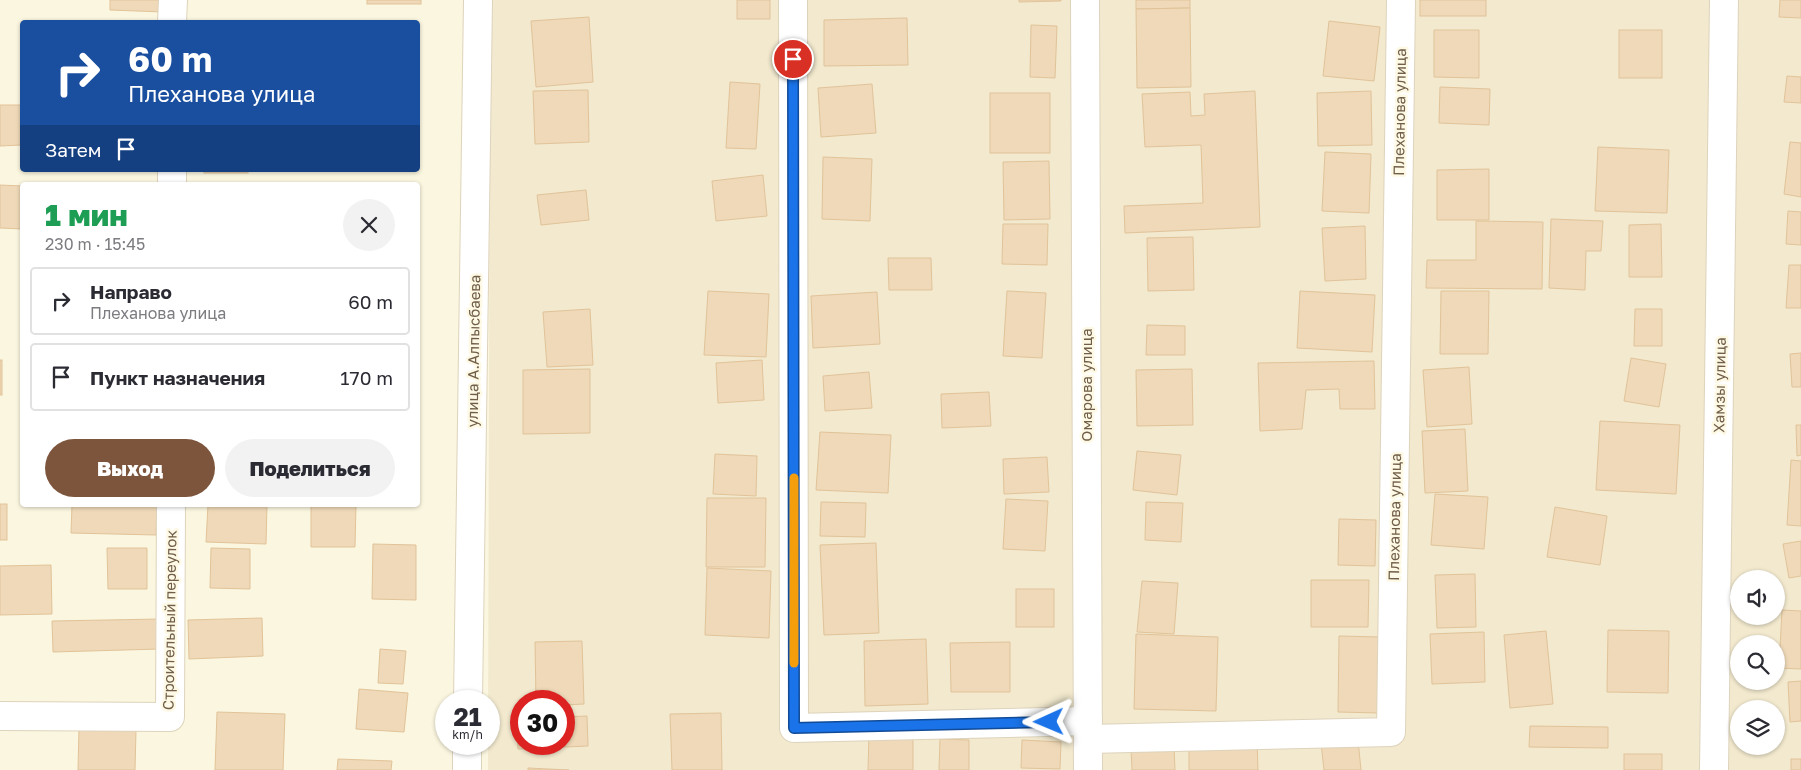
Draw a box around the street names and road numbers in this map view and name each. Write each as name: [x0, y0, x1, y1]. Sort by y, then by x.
street label: Плеханова улица: [1389, 48, 1409, 176]
street label: улица А.Алпысбаева: [463, 274, 483, 428]
street label: Омарова улица: [1077, 328, 1095, 442]
street label: Хамзы улица: [1709, 337, 1729, 433]
street label: Плеханова улица: [1384, 453, 1404, 581]
street label: Строительный переулок: [158, 529, 180, 710]

